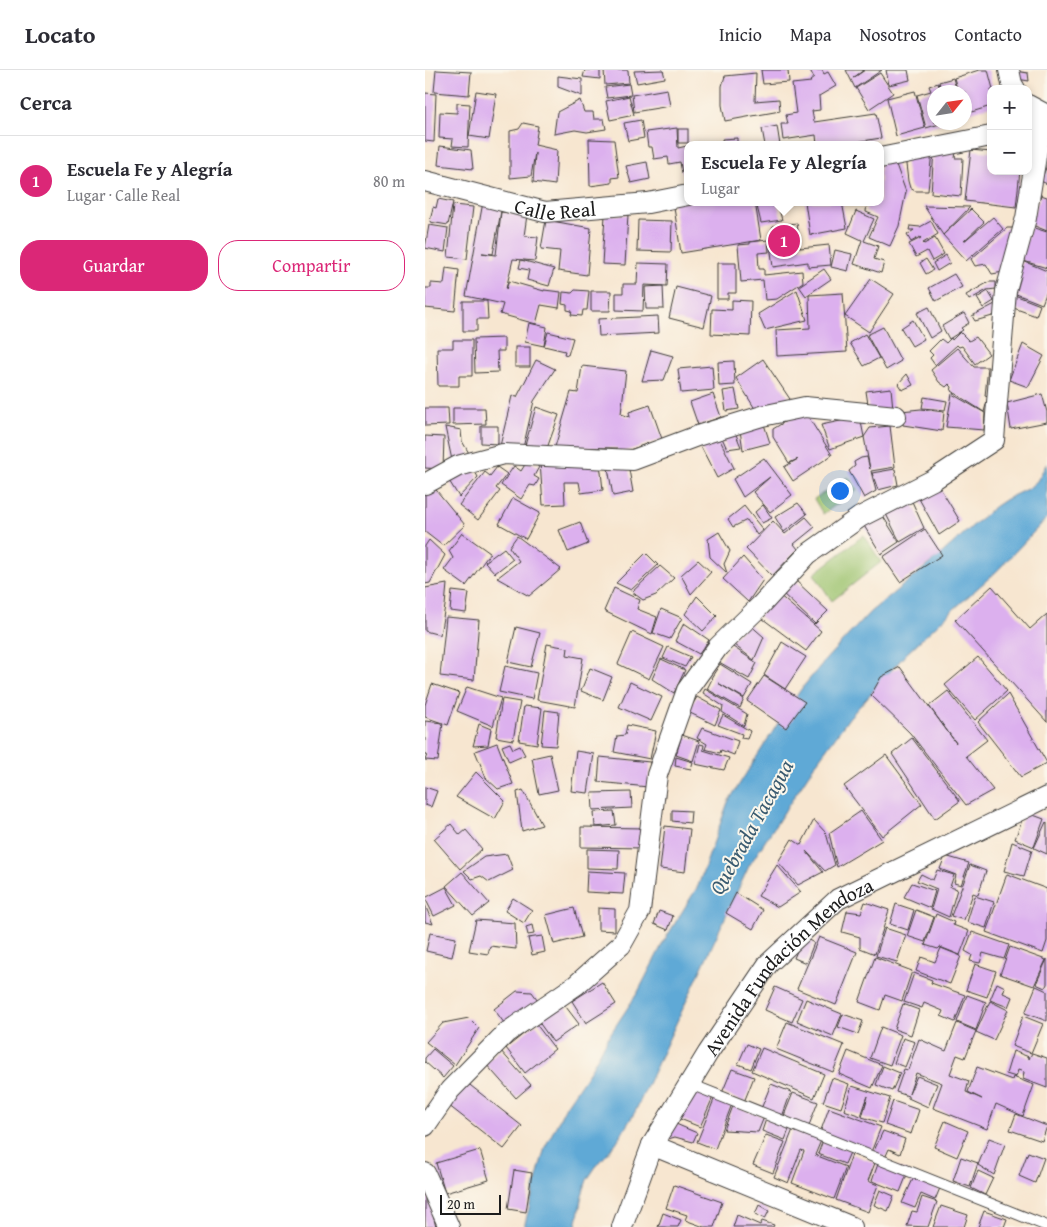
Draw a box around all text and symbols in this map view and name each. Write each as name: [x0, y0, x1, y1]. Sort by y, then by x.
text: Locato: [25, 17, 96, 52]
text: Inicio: [719, 21, 762, 48]
text: Mapa: [790, 21, 831, 48]
text: Nosotros: [859, 21, 927, 48]
text: Contacto: [955, 21, 1022, 48]
north arrow: [927, 85, 972, 130]
map controls: [987, 85, 1032, 175]
button: +: [987, 85, 1032, 130]
text: Cerca: [20, 87, 72, 118]
button: −: [987, 130, 1032, 175]
popup: [684, 141, 884, 206]
text: Escuela Fe y Alegría: [701, 148, 867, 176]
text: Escuela Fe y Alegría: [67, 155, 232, 183]
text: 1: [32, 169, 40, 193]
text: 80 m: [373, 169, 405, 193]
text: Lugar: [701, 176, 740, 200]
text: Lugar · Calle Real: [67, 183, 180, 207]
street label: Calle Real: [512, 190, 597, 226]
pin: 1: [768, 222, 800, 260]
button: Guardar: [20, 240, 208, 291]
button: Compartir: [218, 240, 405, 291]
your location: [827, 478, 853, 504]
water label: Quebrada Tacagua: [701, 754, 801, 900]
street label: Avenida Fundación Mendoza: [696, 869, 878, 1061]
scale bar: [440, 1192, 501, 1215]
text: 20 m: [447, 1194, 475, 1214]

